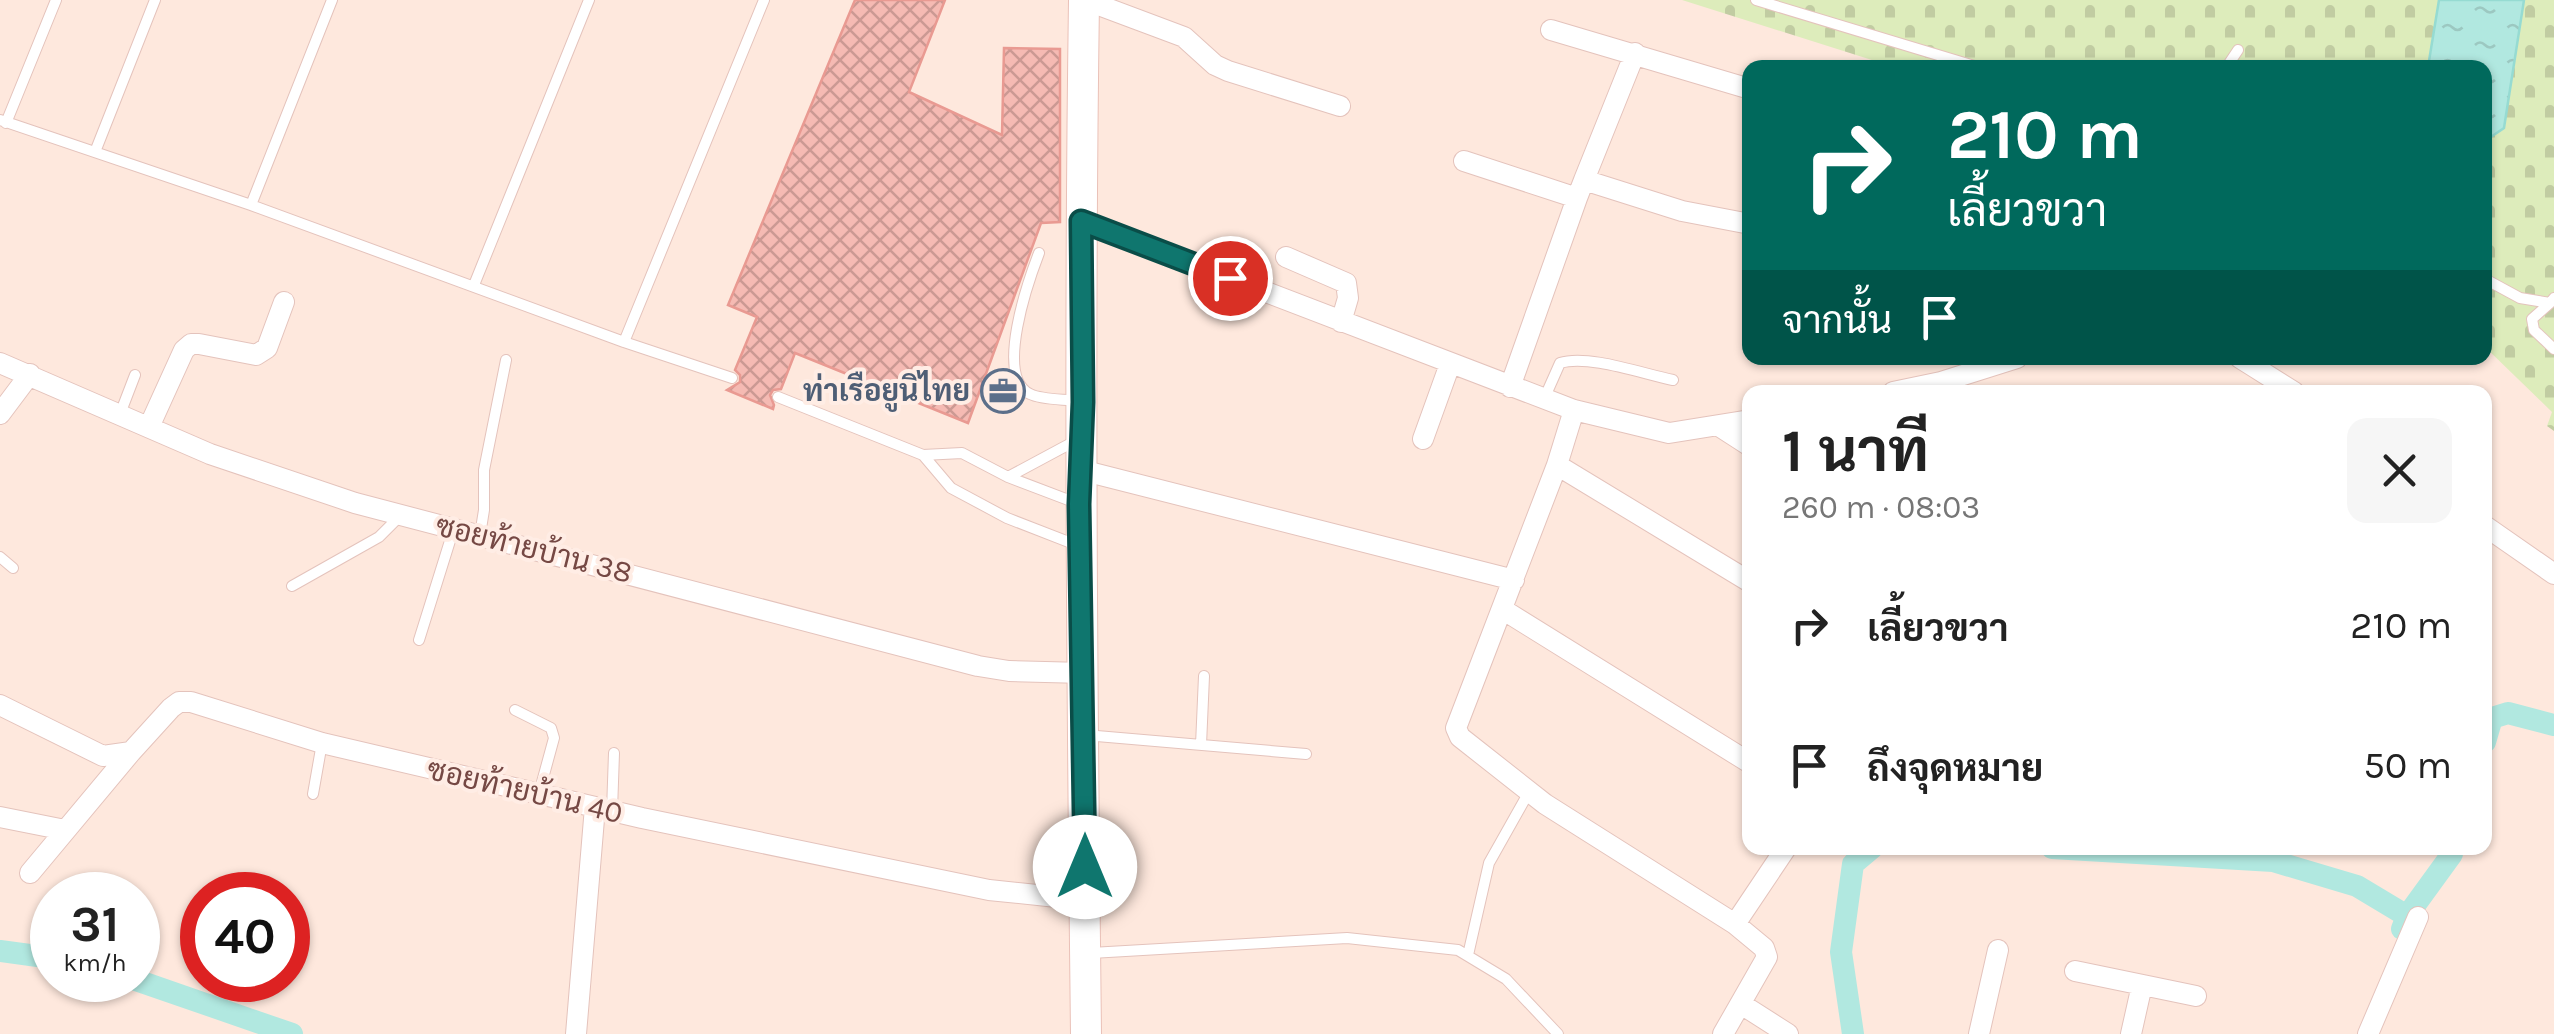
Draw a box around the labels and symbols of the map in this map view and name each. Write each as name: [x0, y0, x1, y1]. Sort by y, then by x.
pin: [1188, 236, 1273, 321]
office icon: ท่าเรือยูนิไทย: [980, 368, 1026, 414]
place label: ท่าเรือยูนิไทย: [803, 370, 970, 412]
street label: ซอยท้ายบ้าน 38: [432, 504, 637, 591]
street label: ซอยท้ายบ้าน 40: [424, 748, 627, 831]
position arrow: [1033, 815, 1137, 919]
speed limit sign: 40: [180, 872, 310, 1002]

